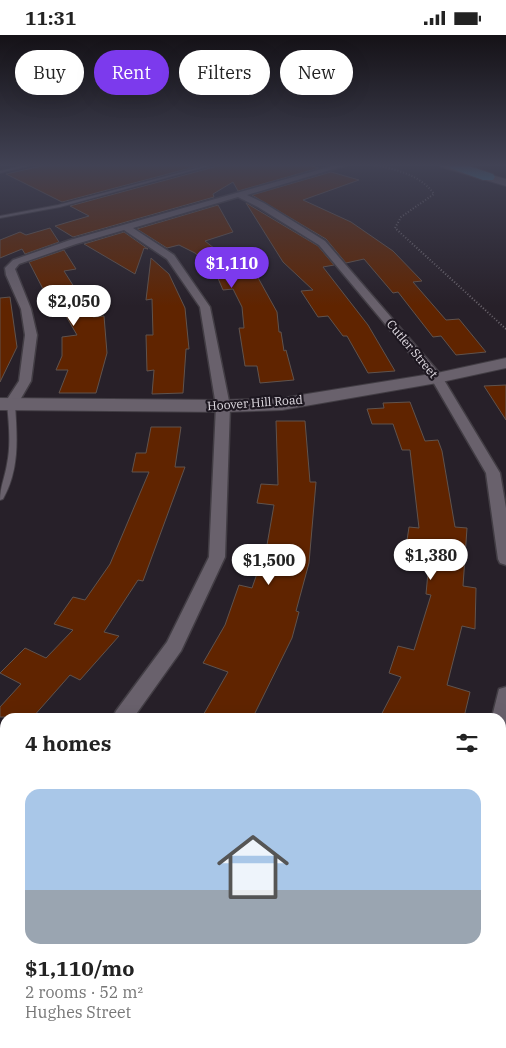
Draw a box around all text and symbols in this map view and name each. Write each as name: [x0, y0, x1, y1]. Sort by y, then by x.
text: 11:31: [25, 6, 76, 30]
chip: Buy: [15, 50, 84, 95]
chip: Rent: [94, 50, 169, 95]
chip: Filters: [179, 50, 270, 95]
chip: New: [280, 50, 353, 95]
pin: $1,110: [191, 247, 273, 289]
text: $1,110: [206, 253, 258, 273]
pin: $2,050: [33, 285, 115, 327]
text: $2,050: [48, 291, 100, 311]
street label: Cutler Street: [384, 317, 441, 381]
street label: Hoover Hill Road: [207, 392, 303, 413]
pin: $1,380: [390, 539, 472, 581]
pin: $1,500: [228, 543, 310, 586]
text: $1,380: [405, 545, 457, 565]
text: $1,500: [243, 550, 295, 570]
text: 4 homes: [25, 729, 111, 757]
icon: filters: [453, 729, 481, 757]
icon: home: [208, 822, 298, 912]
text: $1,110/mo: [25, 954, 134, 982]
text: 2 rooms · 52 m²: [25, 982, 143, 1002]
text: Hughes Street: [25, 1002, 131, 1022]

